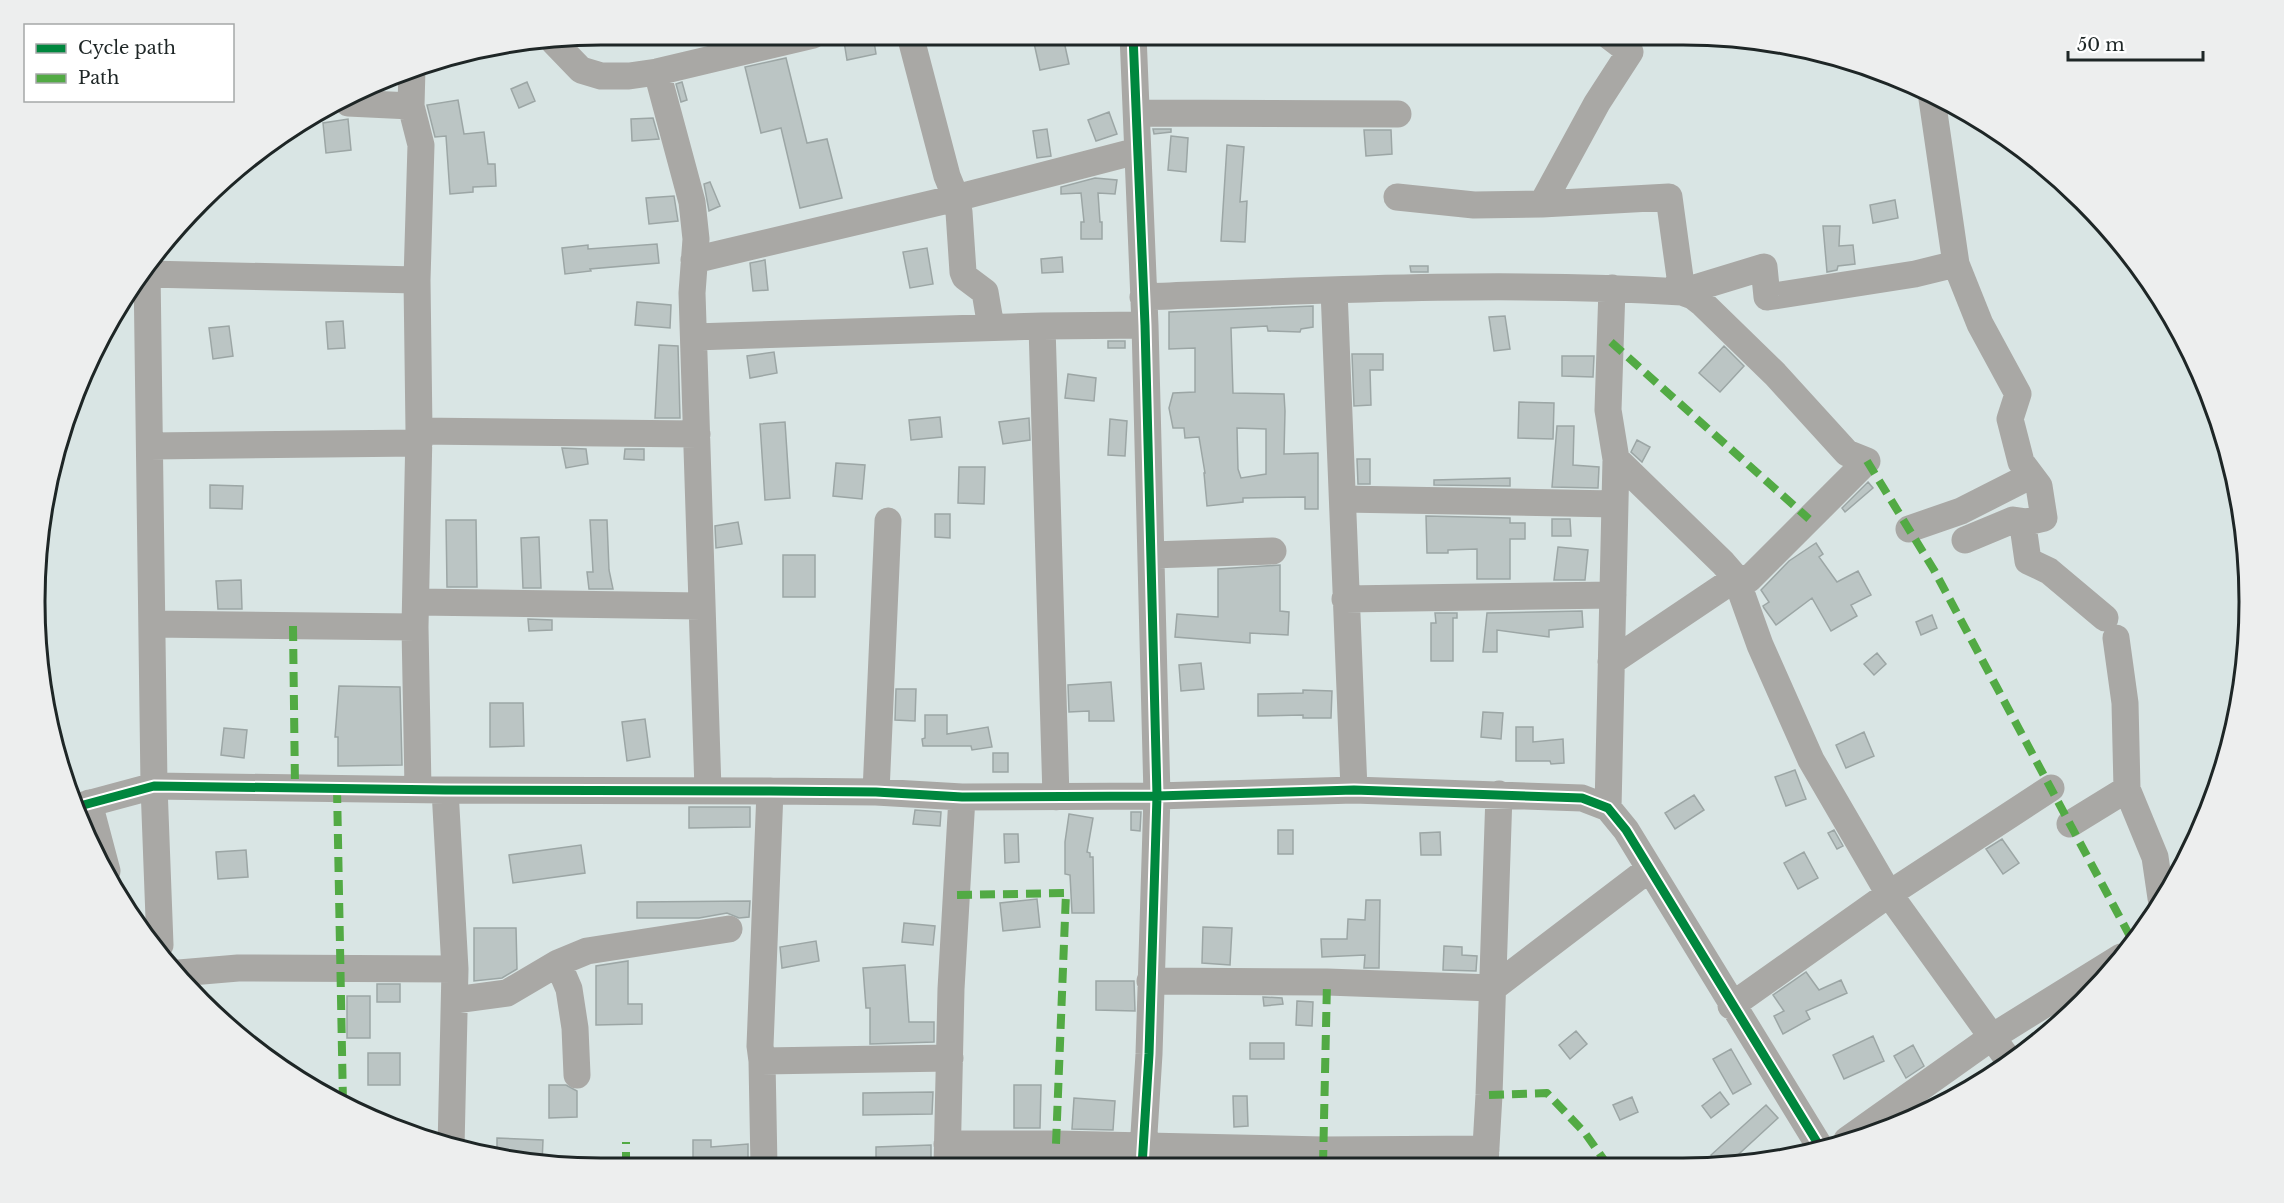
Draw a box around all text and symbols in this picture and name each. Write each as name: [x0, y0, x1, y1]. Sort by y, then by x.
legend: [24, 24, 234, 102]
scale bar: [2068, 24, 2203, 62]
text: 50 m: [2077, 34, 2125, 56]
text: Cycle path: [78, 37, 176, 59]
text: Path: [78, 67, 119, 89]

